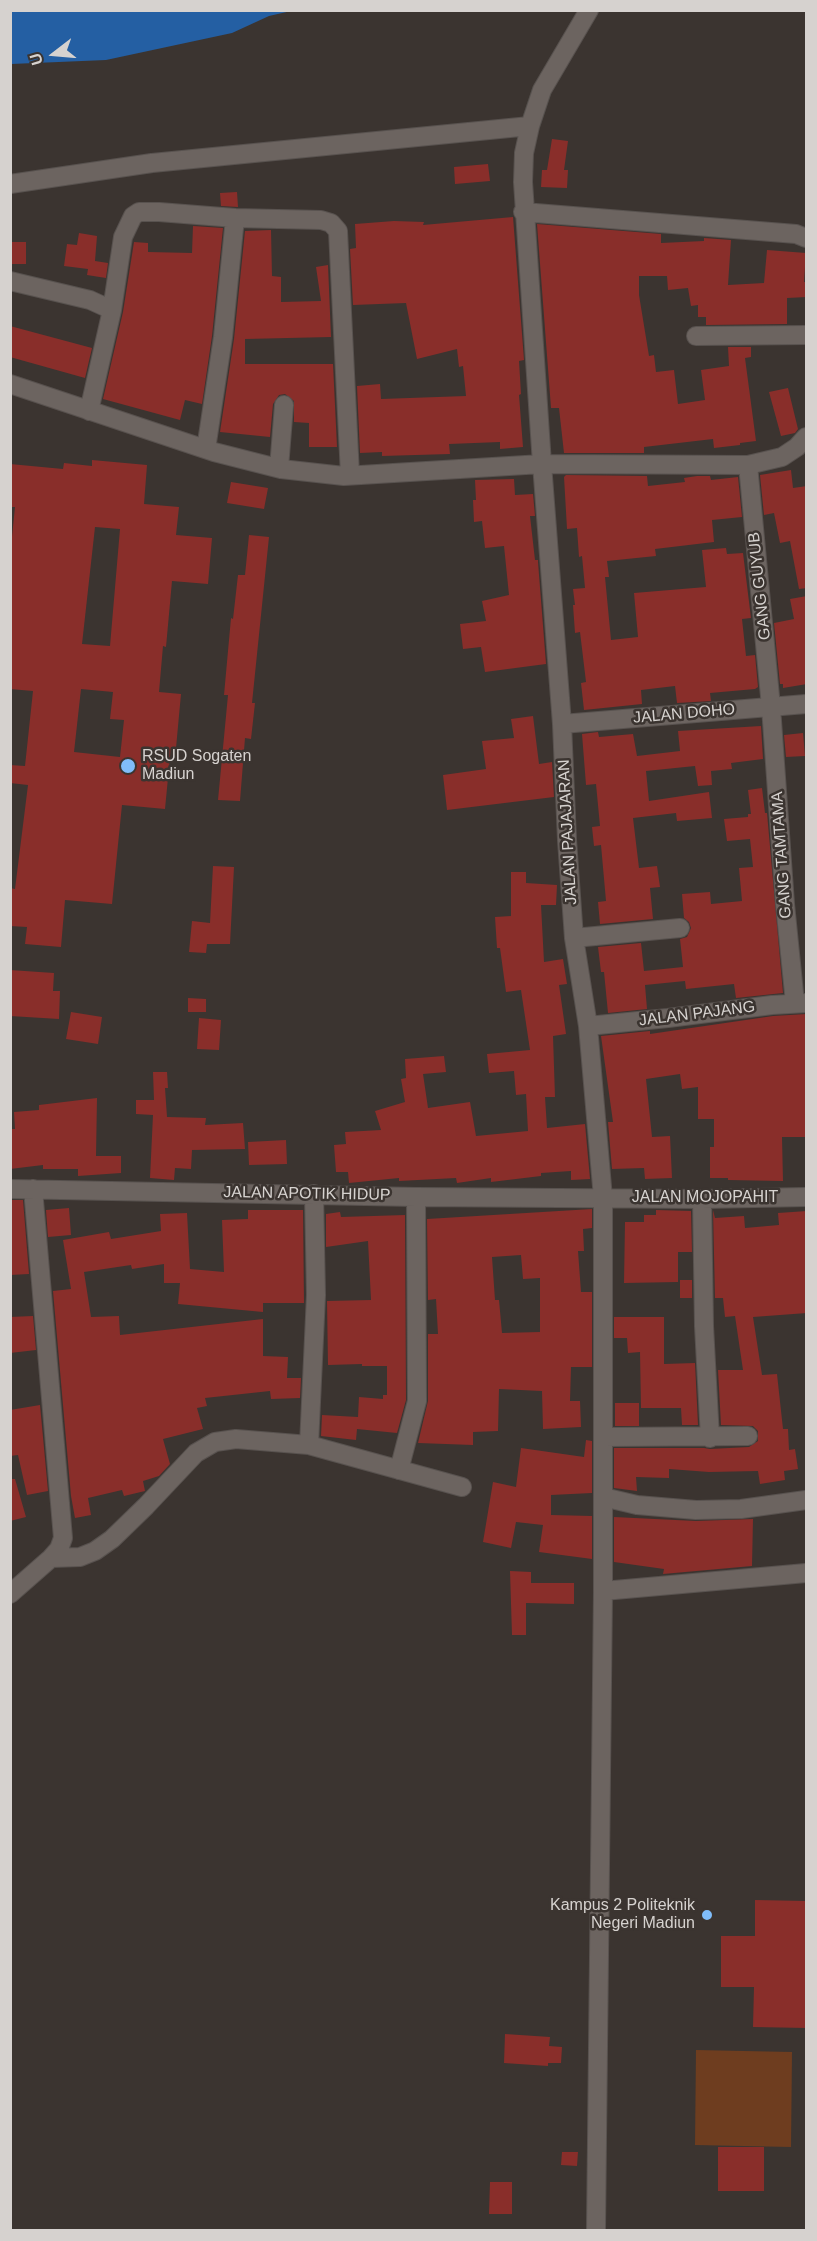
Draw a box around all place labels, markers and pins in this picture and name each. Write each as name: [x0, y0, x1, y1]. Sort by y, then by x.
place label: RSUD Sogaten Madiun: [142, 747, 251, 785]
marker: RSUD Sogaten Madiun: [119, 757, 137, 775]
place label: Kampus 2 Politeknik Negeri Madiun: [550, 1896, 695, 1934]
marker: Kampus 2 Politeknik Negeri Madiun: [700, 1908, 714, 1922]

